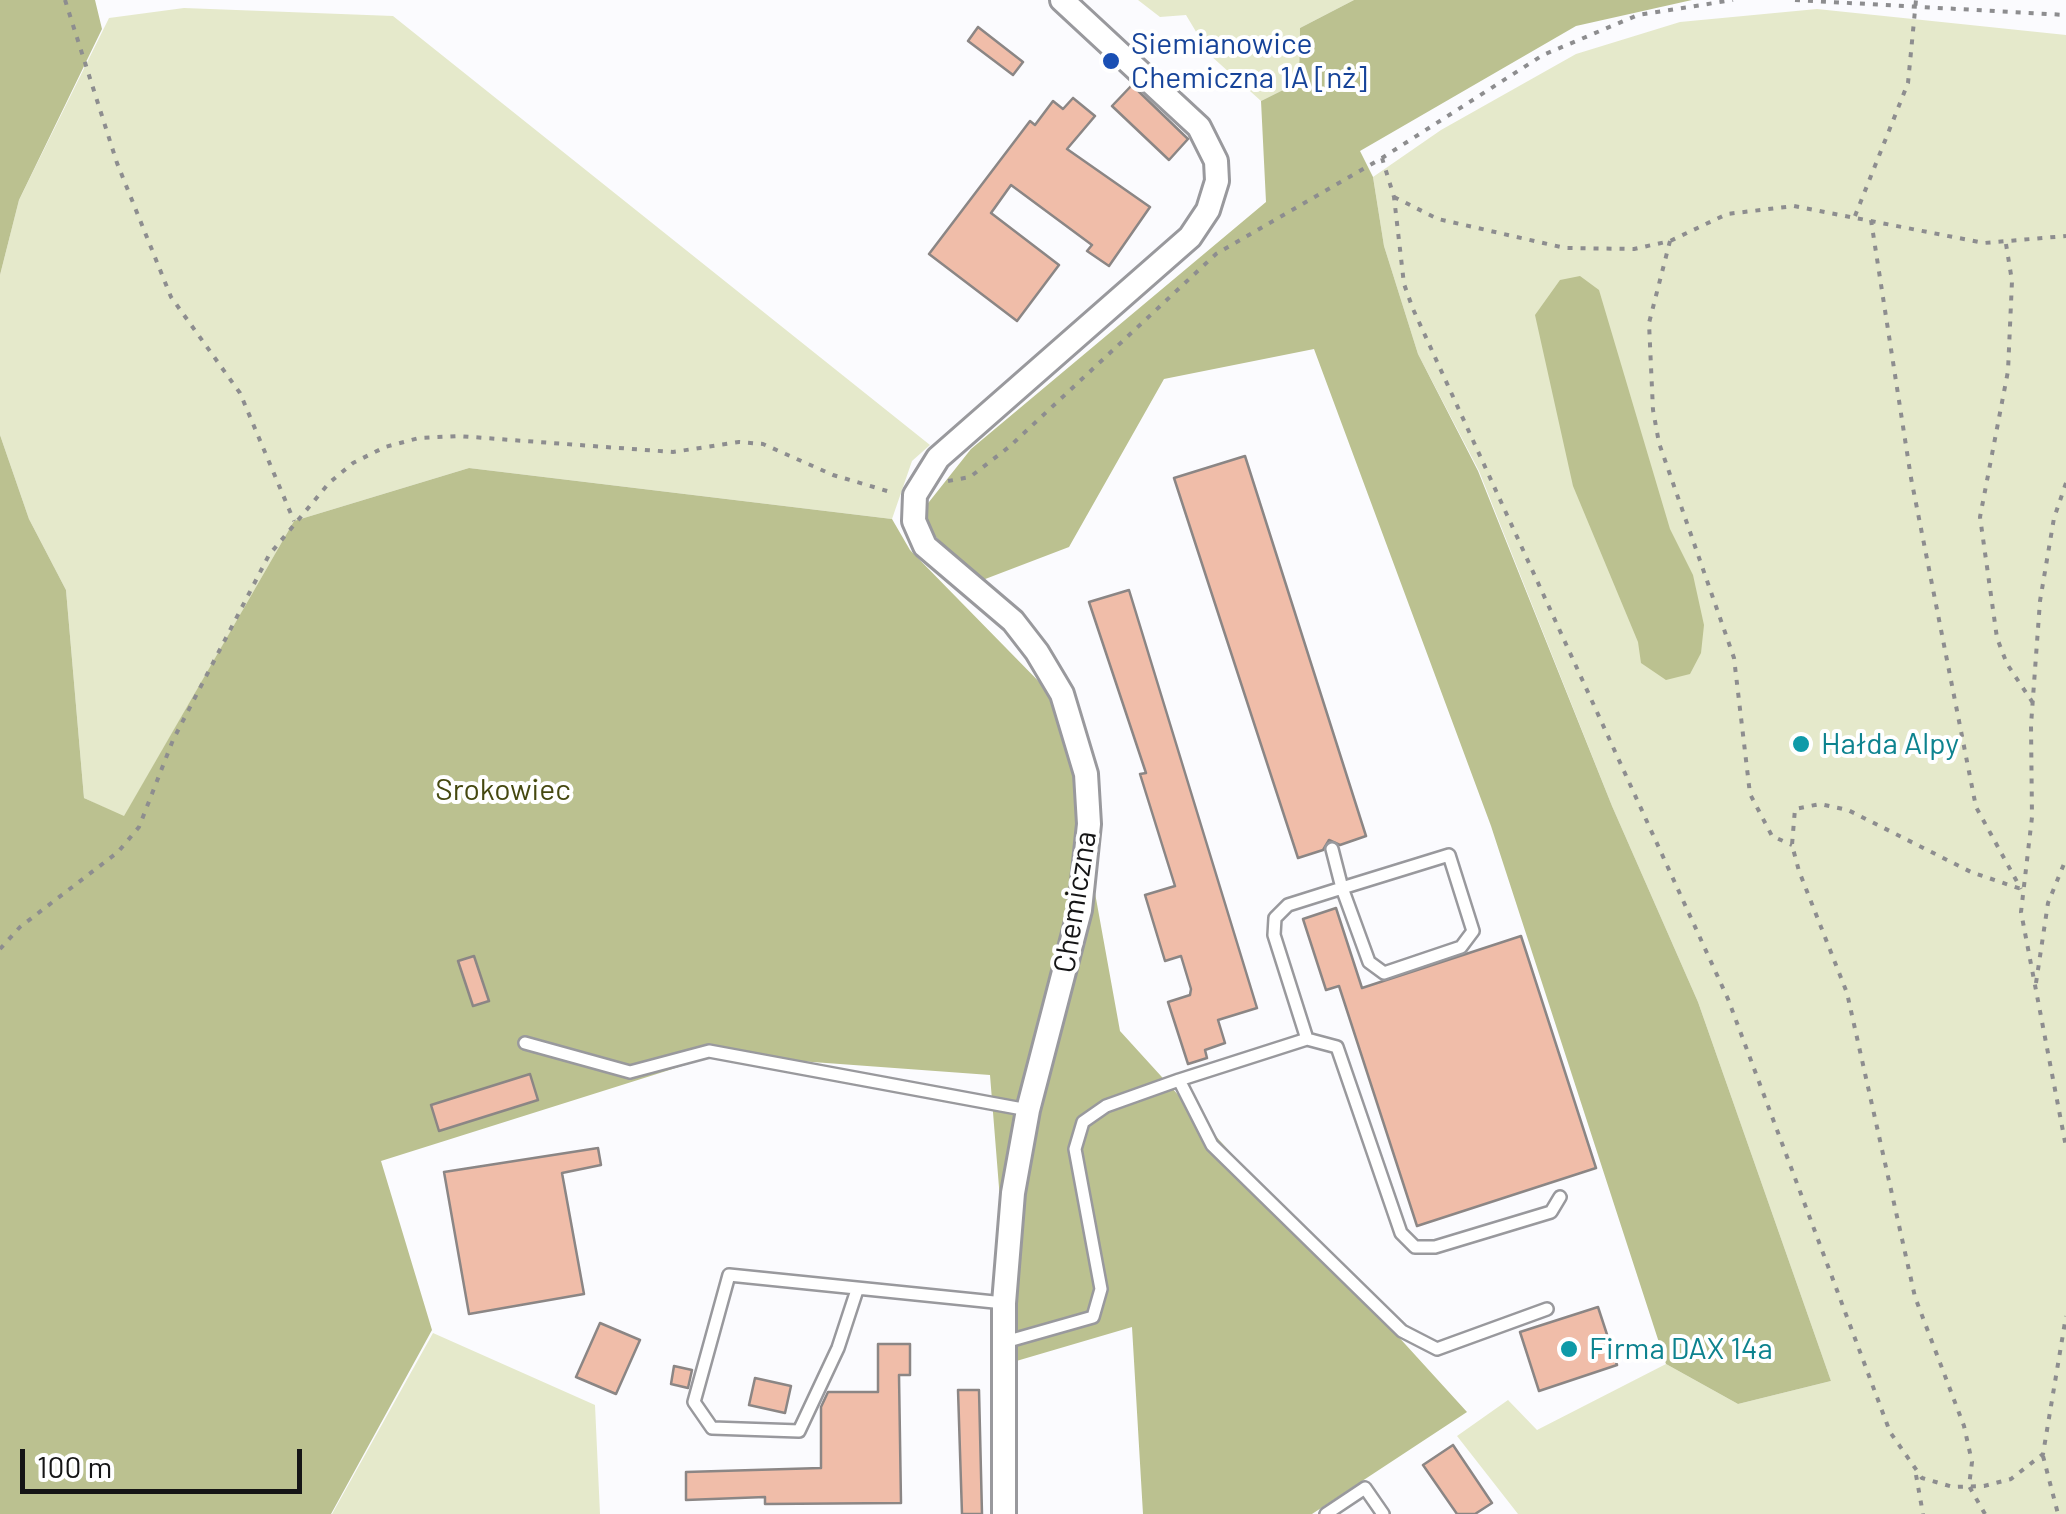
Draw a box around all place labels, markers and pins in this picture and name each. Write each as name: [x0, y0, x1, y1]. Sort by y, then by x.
place label: Siemianowice Chemiczna 1A [nż]: [1131, 26, 1367, 96]
marker: Siemianowice Chemiczna 1A [nż]: [1100, 50, 1122, 72]
place label: Hałda Alpy: [1821, 726, 1959, 762]
marker: Hałda Alpy: [1790, 733, 1812, 755]
place label: Firma DAX 14a: [1589, 1331, 1773, 1367]
marker: Firma DAX 14a: [1558, 1338, 1580, 1360]

